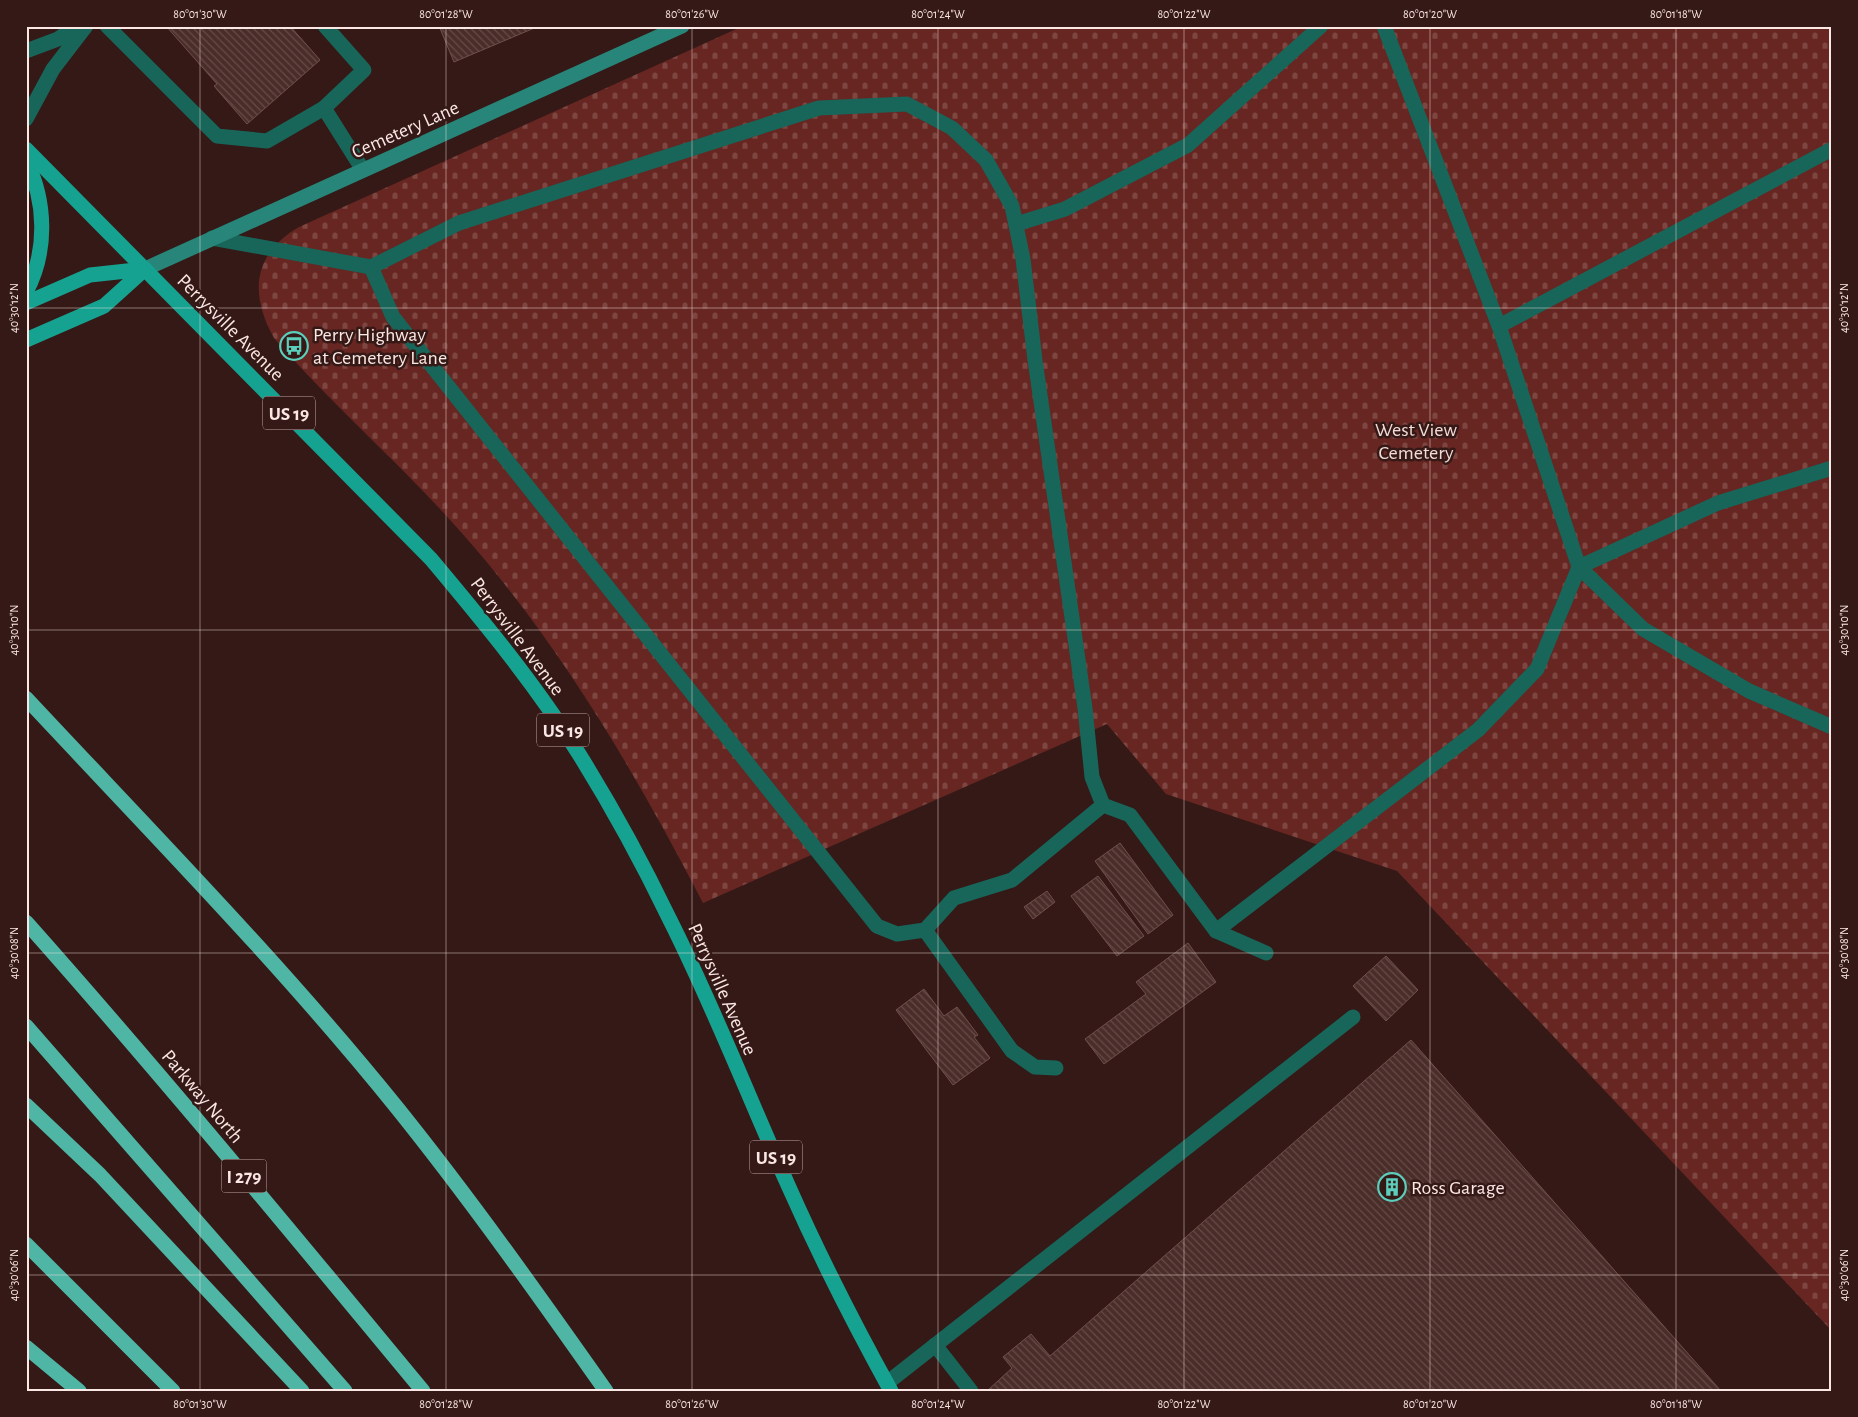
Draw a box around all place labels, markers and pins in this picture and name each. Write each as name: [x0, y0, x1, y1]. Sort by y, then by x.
place label: Perry Highway at Cemetery Lane: [313, 325, 447, 368]
bus stop icon: Perry Highway at Cemetery Lane: [279, 331, 309, 361]
building icon: Ross Garage: [1377, 1172, 1407, 1202]
place label: Ross Garage: [1411, 1178, 1505, 1198]

